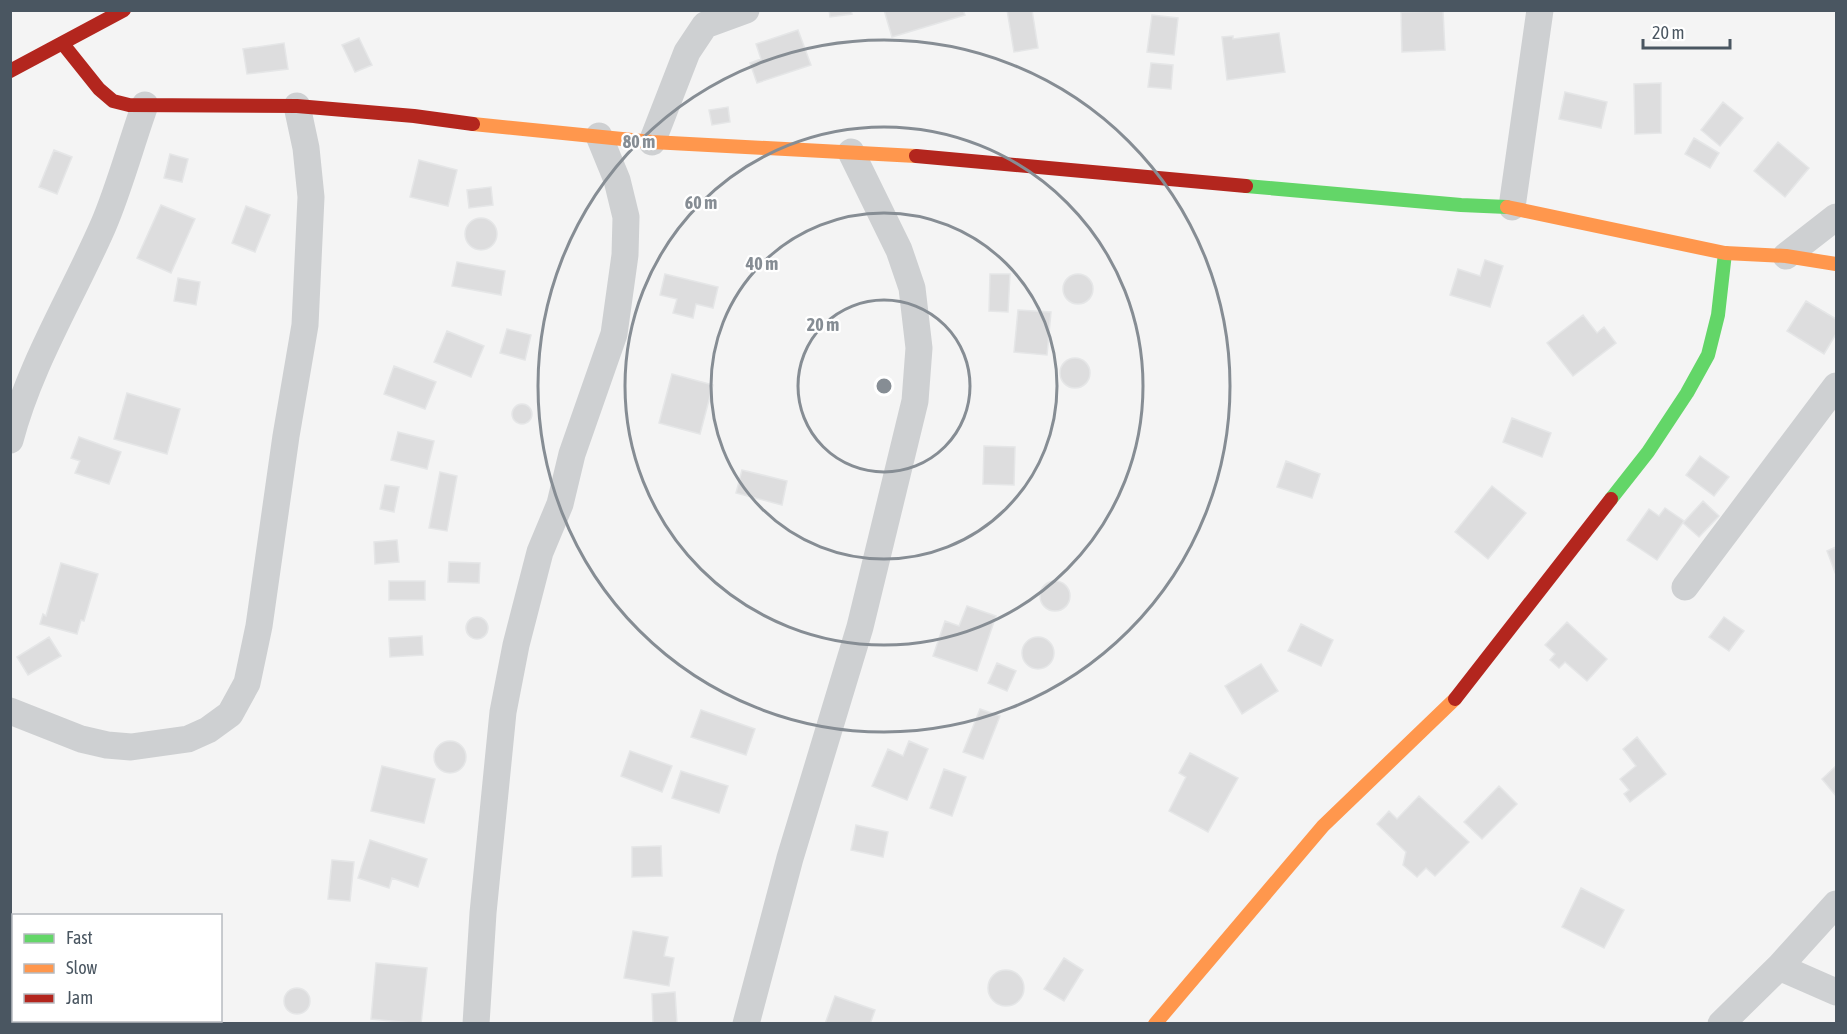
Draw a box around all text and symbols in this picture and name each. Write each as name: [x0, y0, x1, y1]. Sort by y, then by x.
scale bar: [1643, 12, 1730, 50]
text: 20 m: [1652, 22, 1684, 43]
text: 80 m: [623, 131, 655, 152]
text: 60 m: [685, 192, 717, 213]
text: 40 m: [745, 253, 778, 274]
text: 20 m: [807, 314, 839, 335]
centre of rings: [874, 376, 894, 396]
legend: [12, 914, 222, 1022]
text: Fast: [66, 927, 93, 948]
text: Slow: [66, 957, 97, 978]
text: Jam: [66, 987, 93, 1008]

